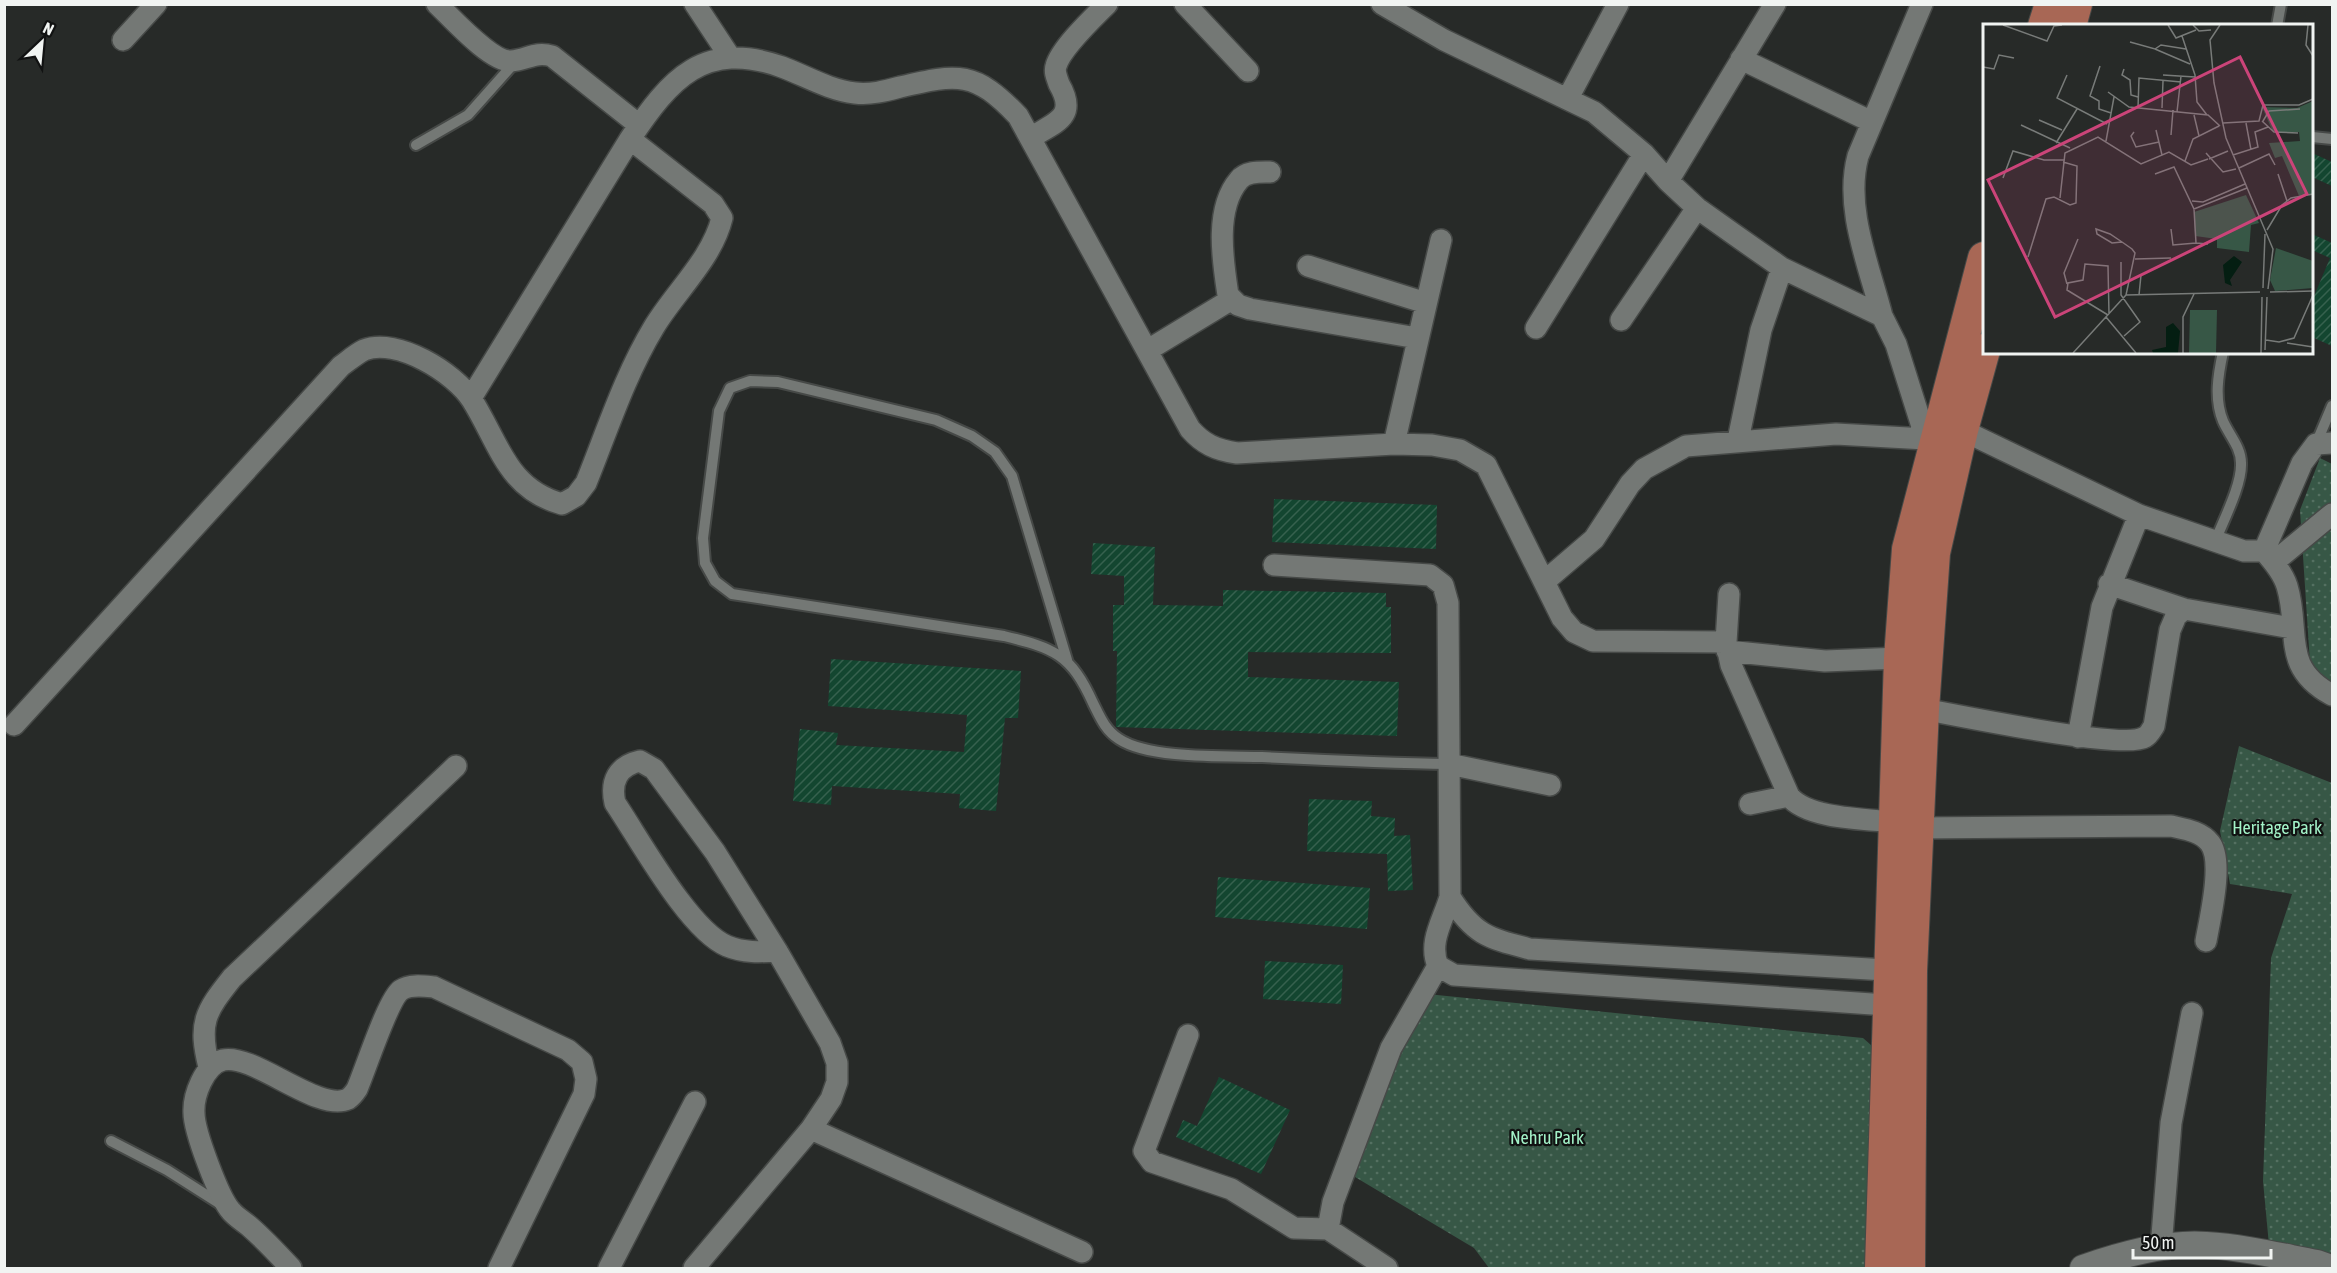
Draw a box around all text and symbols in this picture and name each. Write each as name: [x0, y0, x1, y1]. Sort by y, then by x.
north arrow: [12, 12, 72, 72]
text: N: [40, 18, 57, 39]
inset map: [1983, 24, 2313, 354]
park label: Heritage Park: [2232, 817, 2322, 838]
park label: Nehru Park: [1510, 1127, 1584, 1148]
scale bar: [2133, 1222, 2271, 1260]
text: 50 m: [2142, 1232, 2174, 1253]

